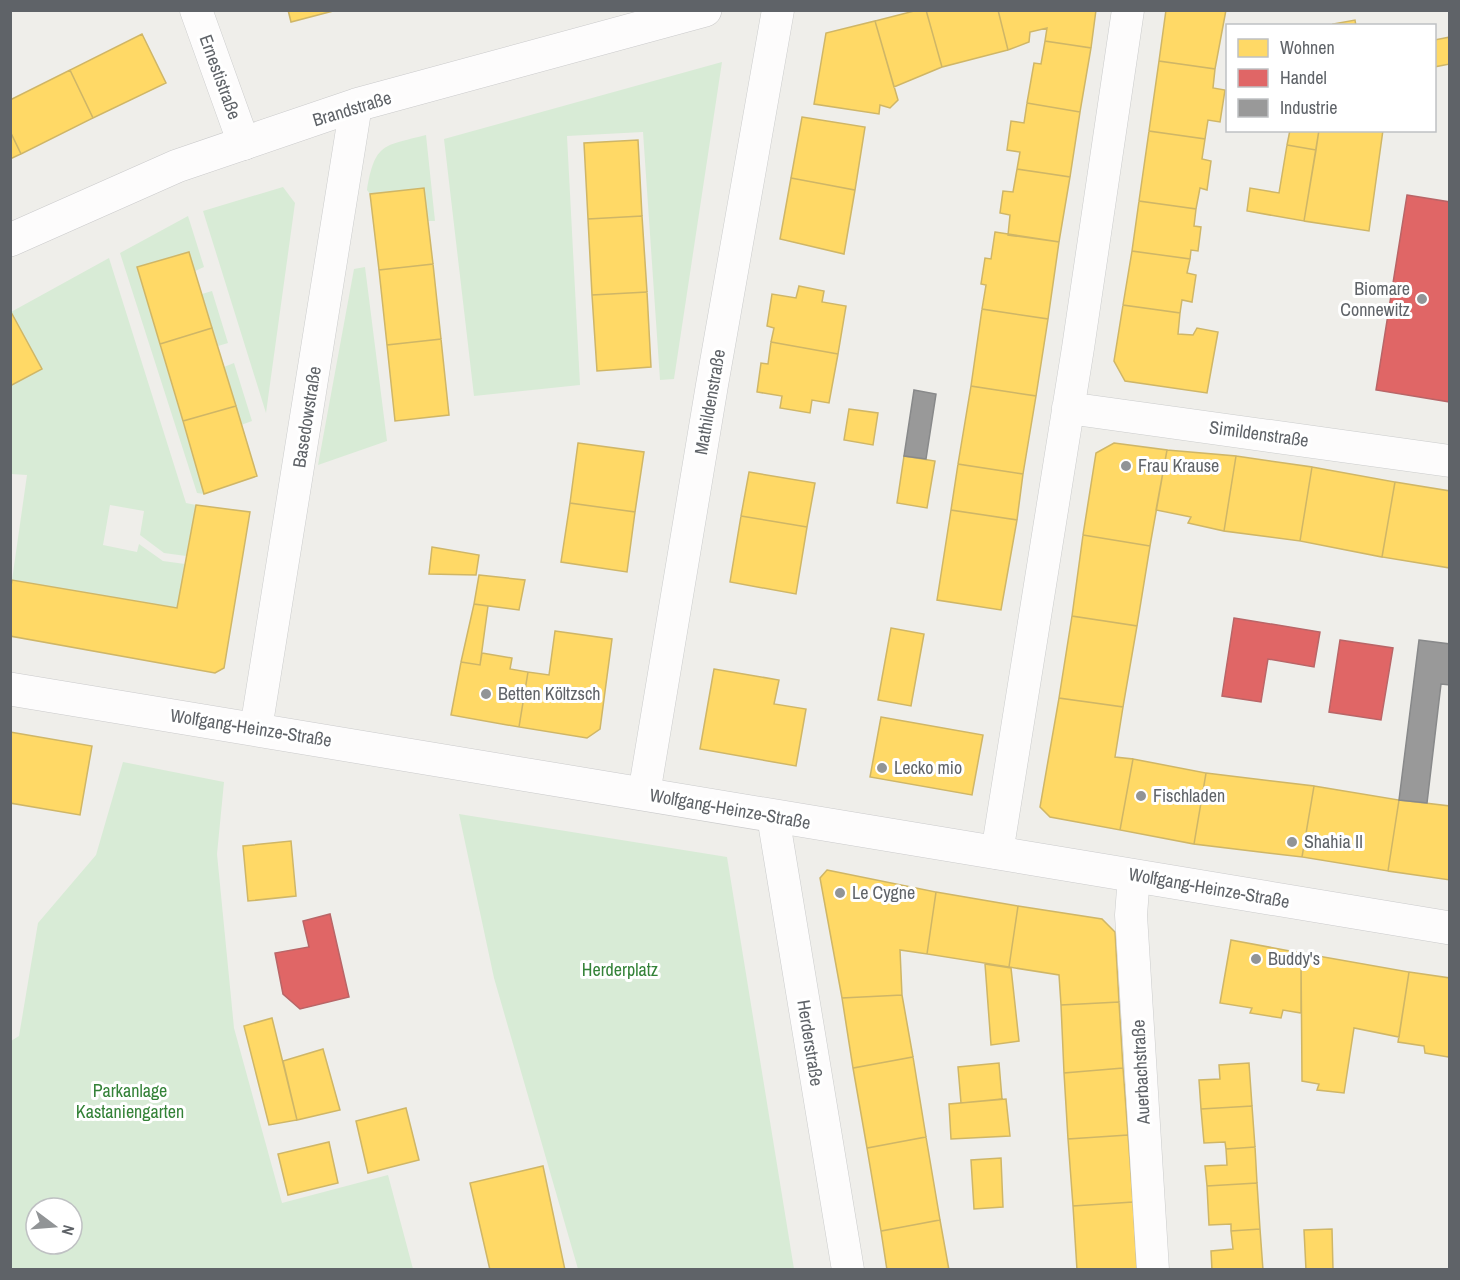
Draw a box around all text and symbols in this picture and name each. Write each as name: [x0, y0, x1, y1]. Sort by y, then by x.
legend: [1226, 24, 1436, 132]
street label: Ernestistraße: [194, 31, 247, 123]
text: Wohnen: [1280, 35, 1335, 60]
text: Handel: [1280, 65, 1327, 90]
street label: Brandstraße: [309, 85, 394, 132]
text: Industrie: [1280, 95, 1337, 120]
place label: Biomare Connewitz: [1340, 276, 1410, 322]
marker: Biomare Connewitz: [1415, 292, 1429, 306]
street label: Mathildenstraße: [688, 347, 731, 457]
street label: Basedowstraße: [286, 364, 327, 470]
street label: Simildenstraße: [1208, 414, 1310, 453]
place label: Frau Krause: [1138, 453, 1219, 478]
marker: Frau Krause: [1119, 459, 1133, 473]
place label: Betten Költzsch: [498, 681, 601, 706]
marker: Betten Költzsch: [479, 687, 493, 701]
street label: Wolfgang-Heinze-Straße: [169, 702, 334, 753]
place label: Lecko mio: [894, 755, 962, 780]
marker: Lecko mio: [875, 761, 889, 775]
street label: Wolfgang-Heinze-Straße: [648, 782, 813, 835]
place label: Fischladen: [1153, 783, 1225, 808]
marker: Fischladen: [1134, 789, 1148, 803]
place label: Shahia II: [1304, 829, 1363, 854]
marker: Shahia II: [1285, 835, 1299, 849]
street label: Wolfgang-Heinze-Straße: [1127, 861, 1292, 914]
place label: Le Cygne: [852, 880, 915, 905]
marker: Le Cygne: [833, 886, 847, 900]
place label: Buddy's: [1268, 946, 1320, 971]
marker: Buddy's: [1249, 952, 1263, 966]
park label: Herderplatz: [582, 957, 658, 982]
street label: Herderstraße: [791, 998, 830, 1088]
street label: Auerbachstraße: [1125, 1019, 1156, 1126]
park label: Parkanlage Kastaniengarten: [76, 1078, 184, 1124]
north arrow: [24, 1196, 84, 1256]
text: N: [57, 1223, 80, 1238]

